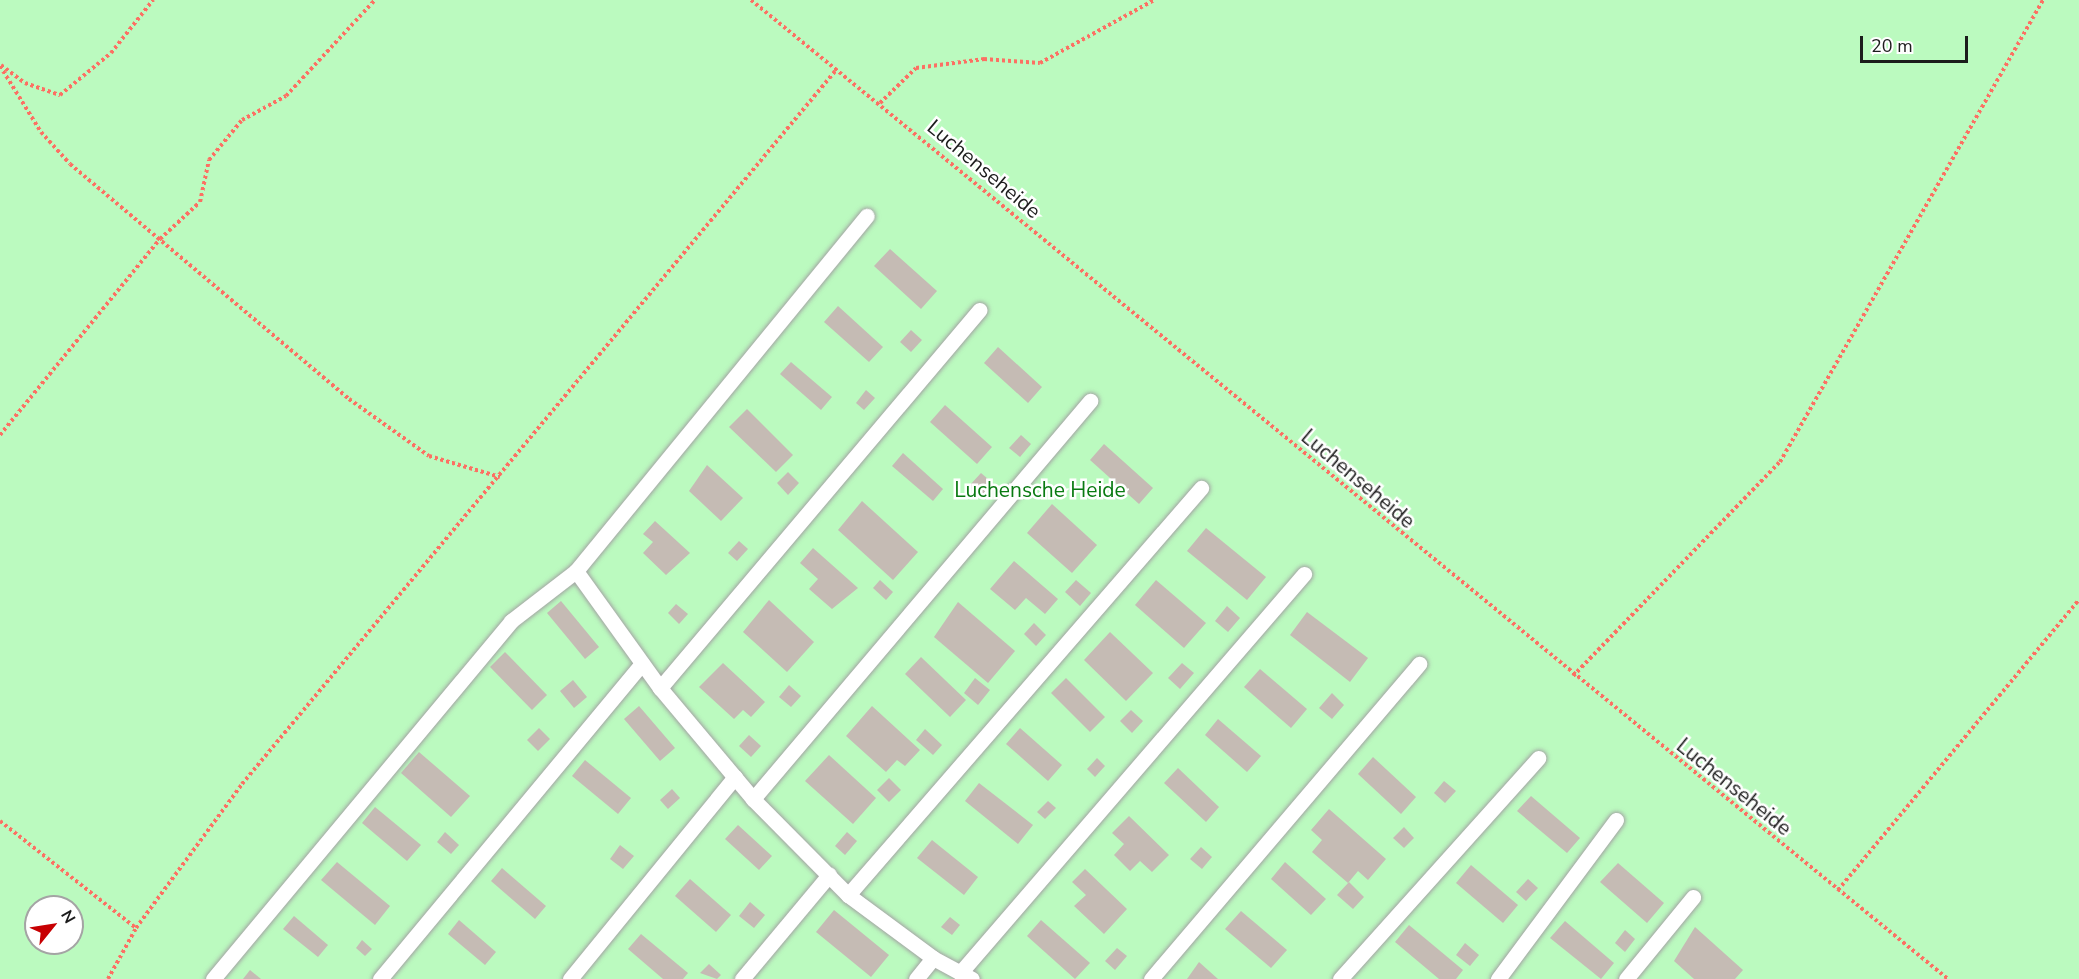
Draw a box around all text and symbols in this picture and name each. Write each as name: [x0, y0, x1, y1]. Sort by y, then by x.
scale bar: [1863, 24, 1971, 62]
text: 20 m: [1871, 34, 1913, 58]
street label: Luchenseheide: [922, 114, 1046, 224]
street label: Luchenseheide: [1296, 424, 1420, 534]
park label: Luchensche Heide: [954, 477, 1126, 503]
street label: Luchenseheide: [1672, 733, 1796, 841]
north arrow: [24, 895, 84, 955]
text: N: [55, 906, 80, 928]

